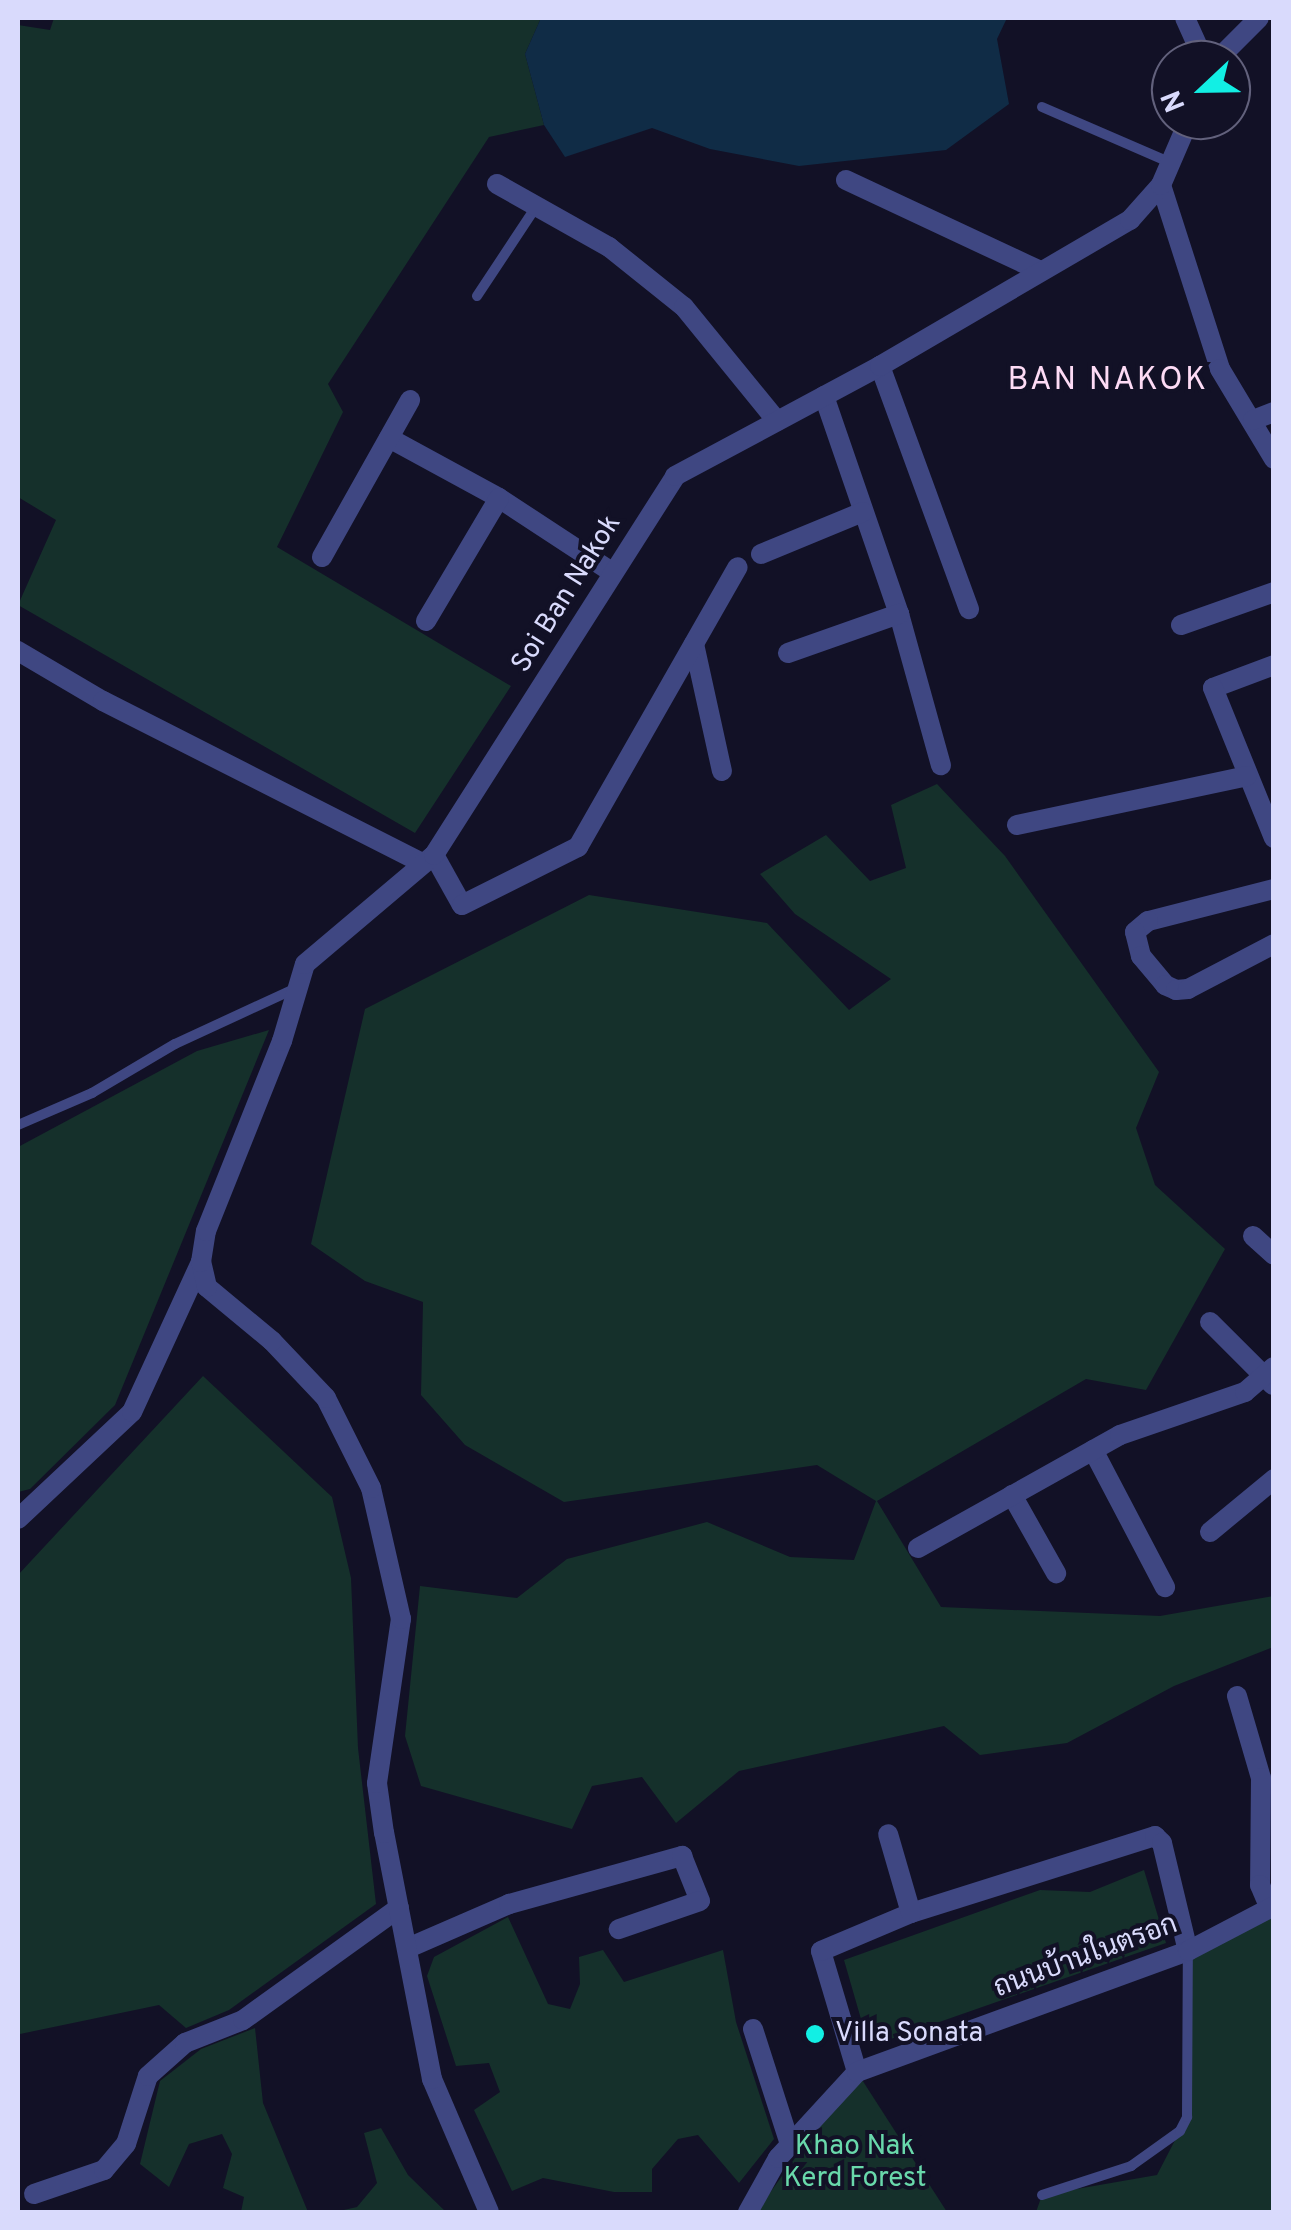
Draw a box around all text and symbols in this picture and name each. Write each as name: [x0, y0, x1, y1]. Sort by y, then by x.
north arrow: [1151, 40, 1251, 140]
text: N: [1155, 84, 1195, 117]
district label: BAN NAKOK: [1007, 362, 1209, 400]
street label: Soi Ban Nakok: [505, 509, 629, 679]
street label: ถนนบ้านในตรอก: [990, 1908, 1182, 2006]
place label: Villa Sonata: [835, 2017, 983, 2051]
marker: Villa Sonata: [804, 2023, 826, 2045]
park label: Khao Nak Kerd Forest: [783, 2130, 927, 2196]

